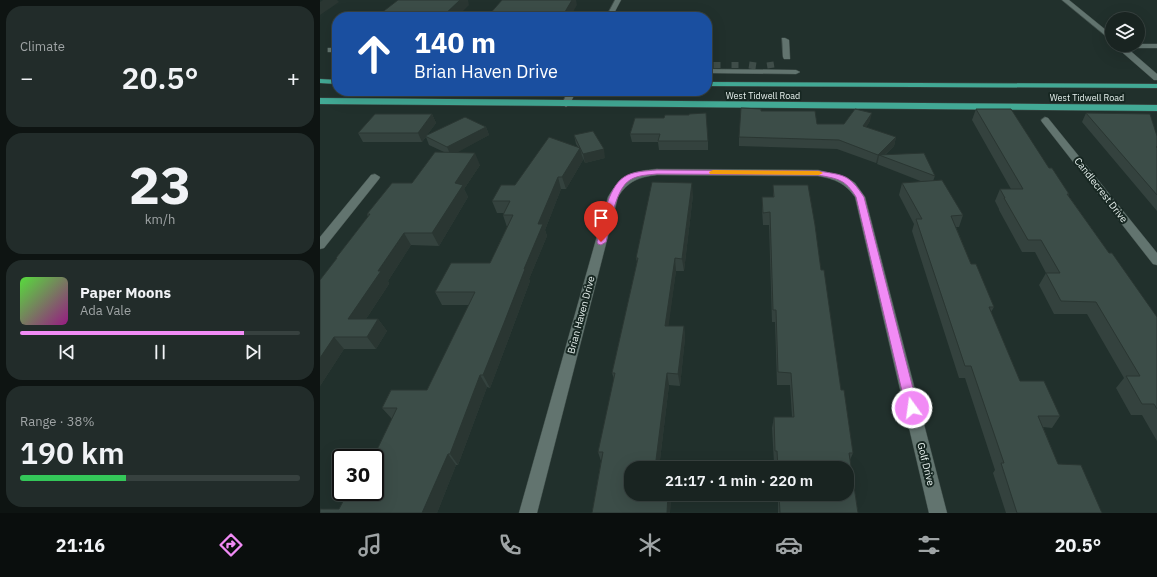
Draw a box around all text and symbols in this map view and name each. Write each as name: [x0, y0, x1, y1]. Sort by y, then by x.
map controls: [1105, 12, 1145, 52]
button: layers: [1105, 12, 1145, 52]
text: 140 m: [414, 24, 496, 61]
icon: ahead: [348, 28, 400, 80]
text: Climate: [20, 38, 65, 55]
text: 20.5°: [121, 58, 199, 97]
text: Brian Haven Drive: [414, 60, 558, 83]
text: −: [20, 63, 33, 92]
text: +: [287, 63, 300, 92]
street label: West Tidwell Road: [726, 90, 800, 101]
street label: West Tidwell Road: [1050, 92, 1124, 103]
text: 23: [129, 151, 191, 218]
street label: Candlecrest Drive: [1071, 155, 1131, 226]
pin: [584, 201, 618, 242]
icon: arrive: [590, 207, 612, 229]
text: km/h: [145, 211, 175, 228]
street label: Brian Haven Drive: [564, 274, 598, 355]
text: Paper Moons: [80, 283, 171, 302]
text: Ada Vale: [80, 302, 131, 319]
icon: previous: [56, 341, 78, 363]
icon: pause: [149, 341, 171, 363]
icon: next: [242, 341, 264, 363]
position arrow: [891, 387, 933, 429]
text: Range · 38%: [20, 413, 94, 430]
text: 190 km: [20, 433, 125, 472]
street label: Golf Drive: [914, 441, 938, 487]
speed limit sign: 30: [332, 449, 384, 501]
text: 21:17 · 1 min · 220 m: [665, 471, 813, 490]
icon: directions: [217, 531, 245, 559]
icon: music: [356, 531, 384, 559]
icon: phone: [496, 531, 524, 559]
icon: climate: [636, 531, 664, 559]
icon: car: [775, 531, 803, 559]
icon: filters: [915, 531, 943, 559]
text: 21:16: [56, 534, 105, 557]
text: 20.5°: [1055, 534, 1101, 557]

